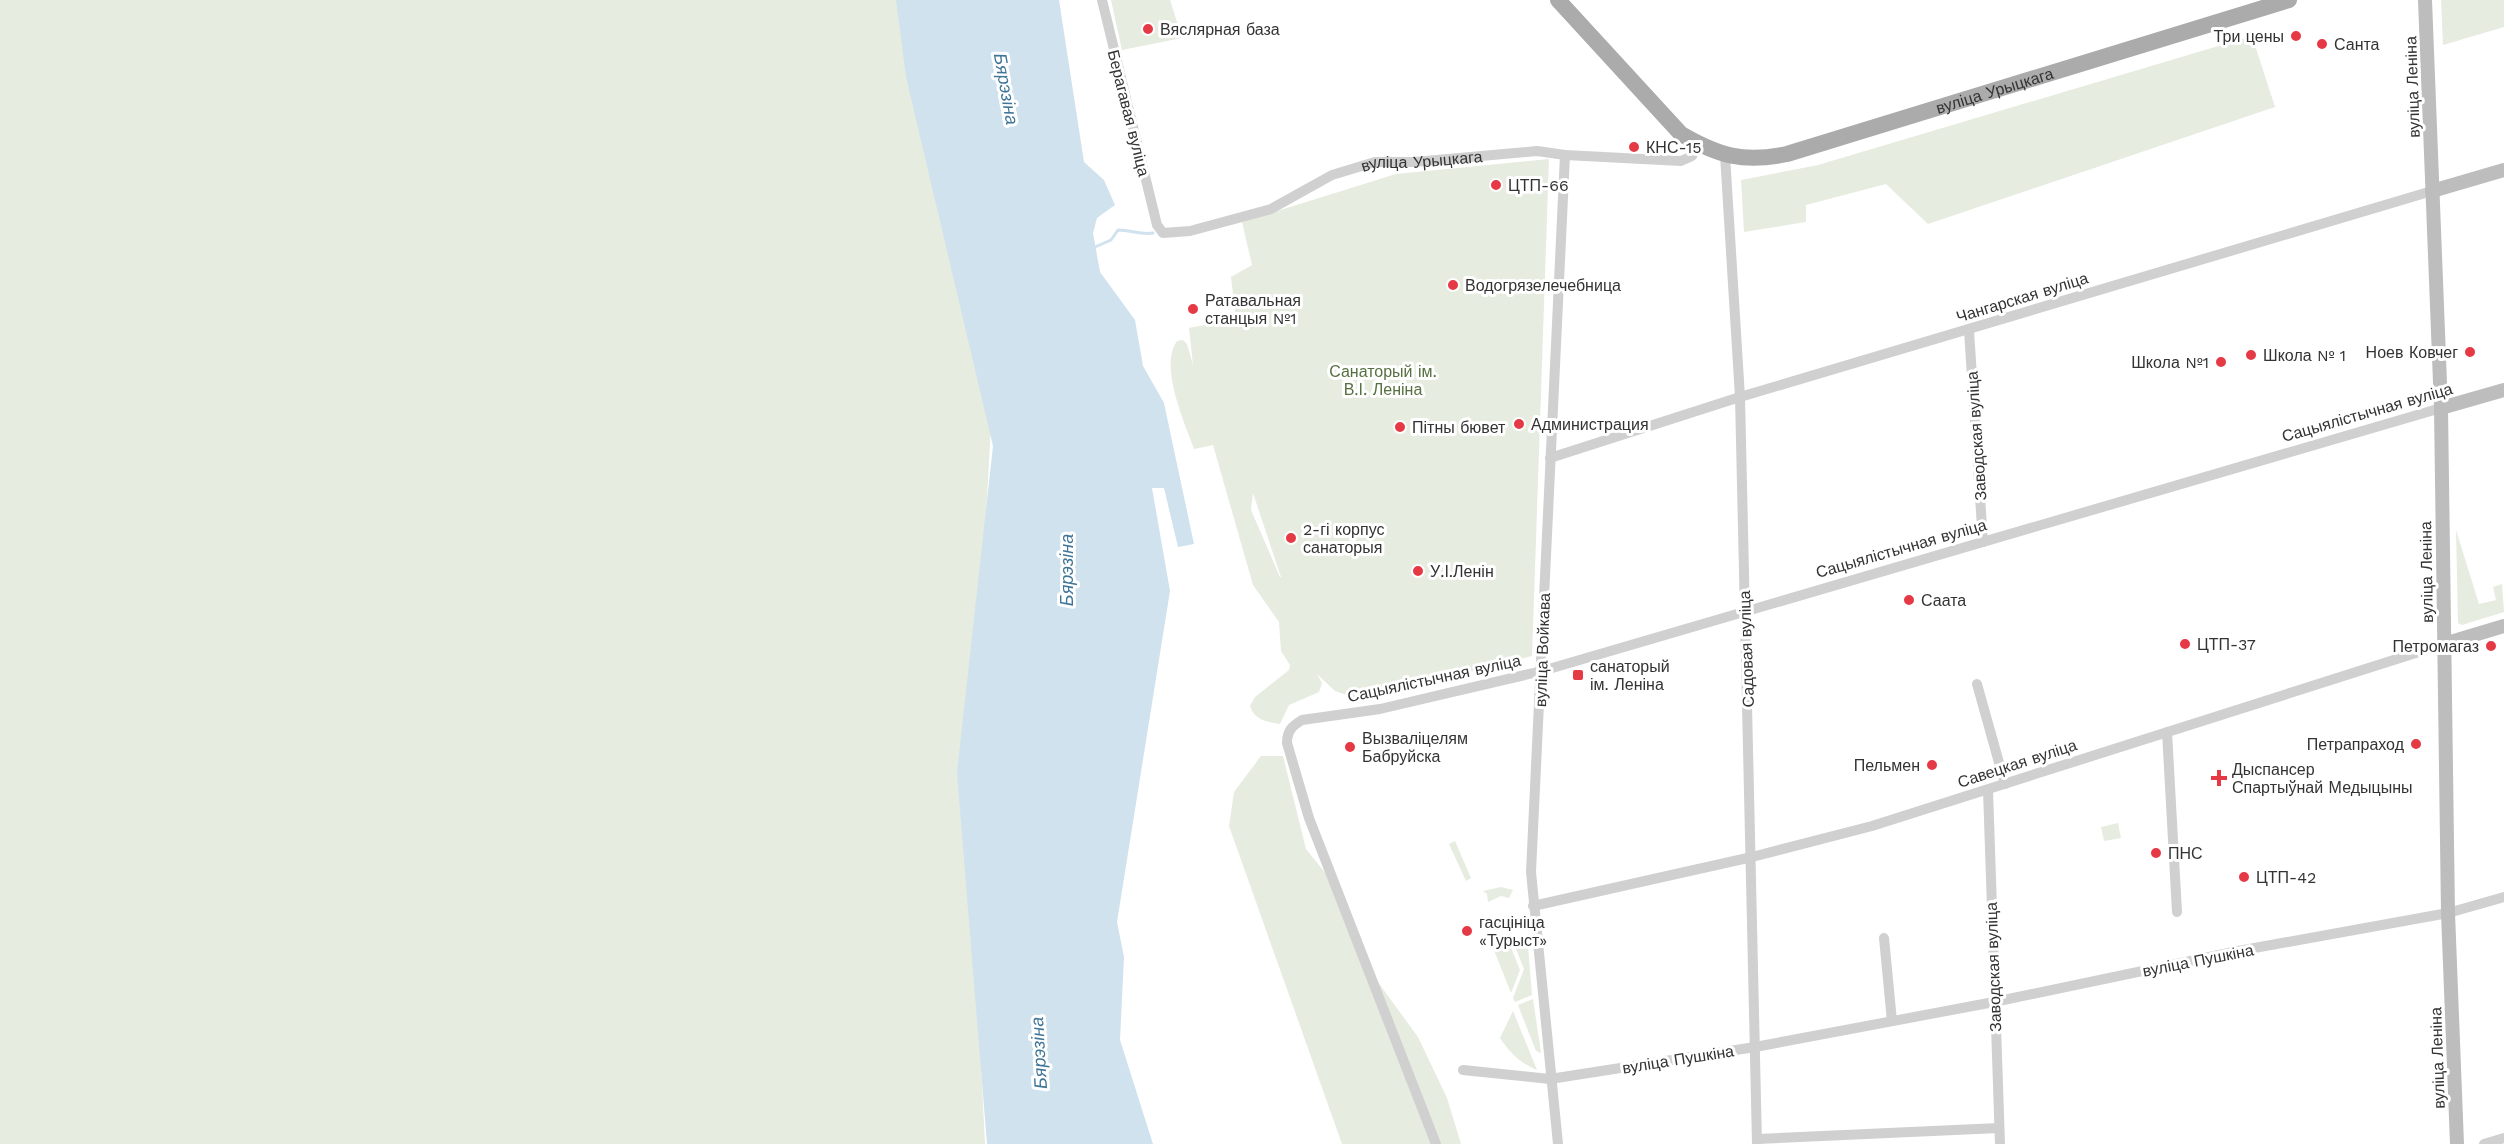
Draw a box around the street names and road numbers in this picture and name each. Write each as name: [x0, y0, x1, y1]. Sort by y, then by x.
street label: вуліца Леніна: [2401, 36, 2424, 138]
street label: Берагавая вуліца: [1104, 48, 1153, 178]
street label: вуліца Урыцкага: [1934, 64, 2056, 118]
street label: вуліца Урыцкага: [1359, 147, 1483, 176]
street label: Чангарская вуліца: [1954, 268, 2090, 327]
street label: Заводская вуліца: [1962, 370, 1991, 501]
street label: Сацыялістычная вуліца: [2280, 379, 2455, 446]
street label: Сацыялістычная вуліца: [1814, 515, 1989, 582]
street label: вуліца Леніна: [2416, 521, 2437, 623]
street label: Садовая вуліца: [1735, 590, 1758, 708]
street label: вуліца Войкава: [1531, 593, 1554, 707]
street label: Сацыялістычная вуліца: [1346, 651, 1523, 706]
street label: Савецкая вуліца: [1955, 735, 2079, 792]
street label: Заводская вуліца: [1982, 902, 2005, 1032]
street label: вуліца Пушкіна: [2141, 940, 2255, 981]
street label: вуліца Леніна: [2426, 1007, 2449, 1109]
street label: вуліца Пушкіна: [1621, 1041, 1735, 1078]

